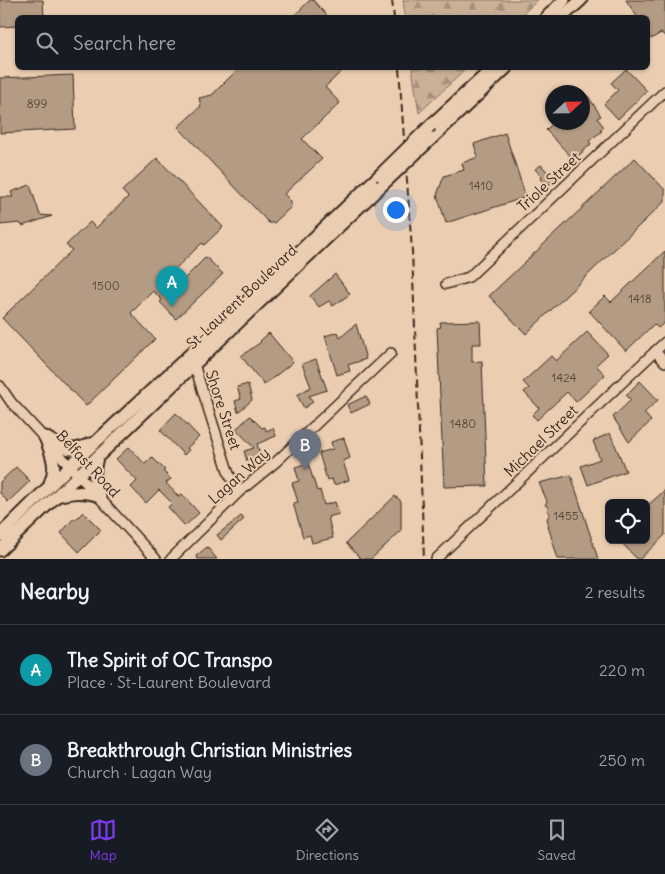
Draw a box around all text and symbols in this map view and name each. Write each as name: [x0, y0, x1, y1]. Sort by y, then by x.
search box: [15, 15, 650, 70]
icon: search: [33, 29, 61, 57]
text: Search here: [73, 31, 176, 55]
north arrow: [545, 85, 590, 130]
house number: 899: [27, 96, 47, 111]
street label: Triole Street: [513, 147, 584, 216]
house number: 1410: [469, 178, 493, 193]
your location: [383, 197, 409, 223]
street label: St-Laurent Boulevard: [182, 240, 301, 353]
pin: A: [156, 266, 188, 307]
house number: 1500: [92, 278, 120, 293]
house number: 1418: [628, 291, 652, 306]
street label: Shore Street: [202, 368, 245, 452]
house number: 1424: [551, 370, 577, 385]
street label: Michael Street: [500, 401, 582, 481]
house number: 1480: [450, 416, 476, 431]
street label: Belfast Road: [52, 426, 124, 501]
pin: B: [289, 429, 321, 470]
street label: Lagan Way: [204, 443, 273, 508]
map controls: [605, 499, 650, 544]
button: locate: [605, 499, 650, 544]
house number: 1455: [553, 508, 579, 523]
text: Nearby: [20, 578, 90, 605]
text: 2 results: [585, 582, 645, 602]
text: The Spirit of OC Transpo: [67, 648, 272, 672]
text: A: [31, 660, 41, 680]
text: 220 m: [599, 660, 645, 680]
text: Place · St-Laurent Boulevard: [67, 672, 271, 692]
text: Breakthrough Christian Ministries: [67, 738, 352, 762]
text: B: [31, 750, 41, 770]
text: 250 m: [599, 750, 645, 770]
text: Church · Lagan Way: [67, 762, 212, 782]
tab: Map: [89, 816, 117, 864]
tab: Directions: [296, 816, 359, 864]
tab: Saved: [537, 816, 576, 864]

